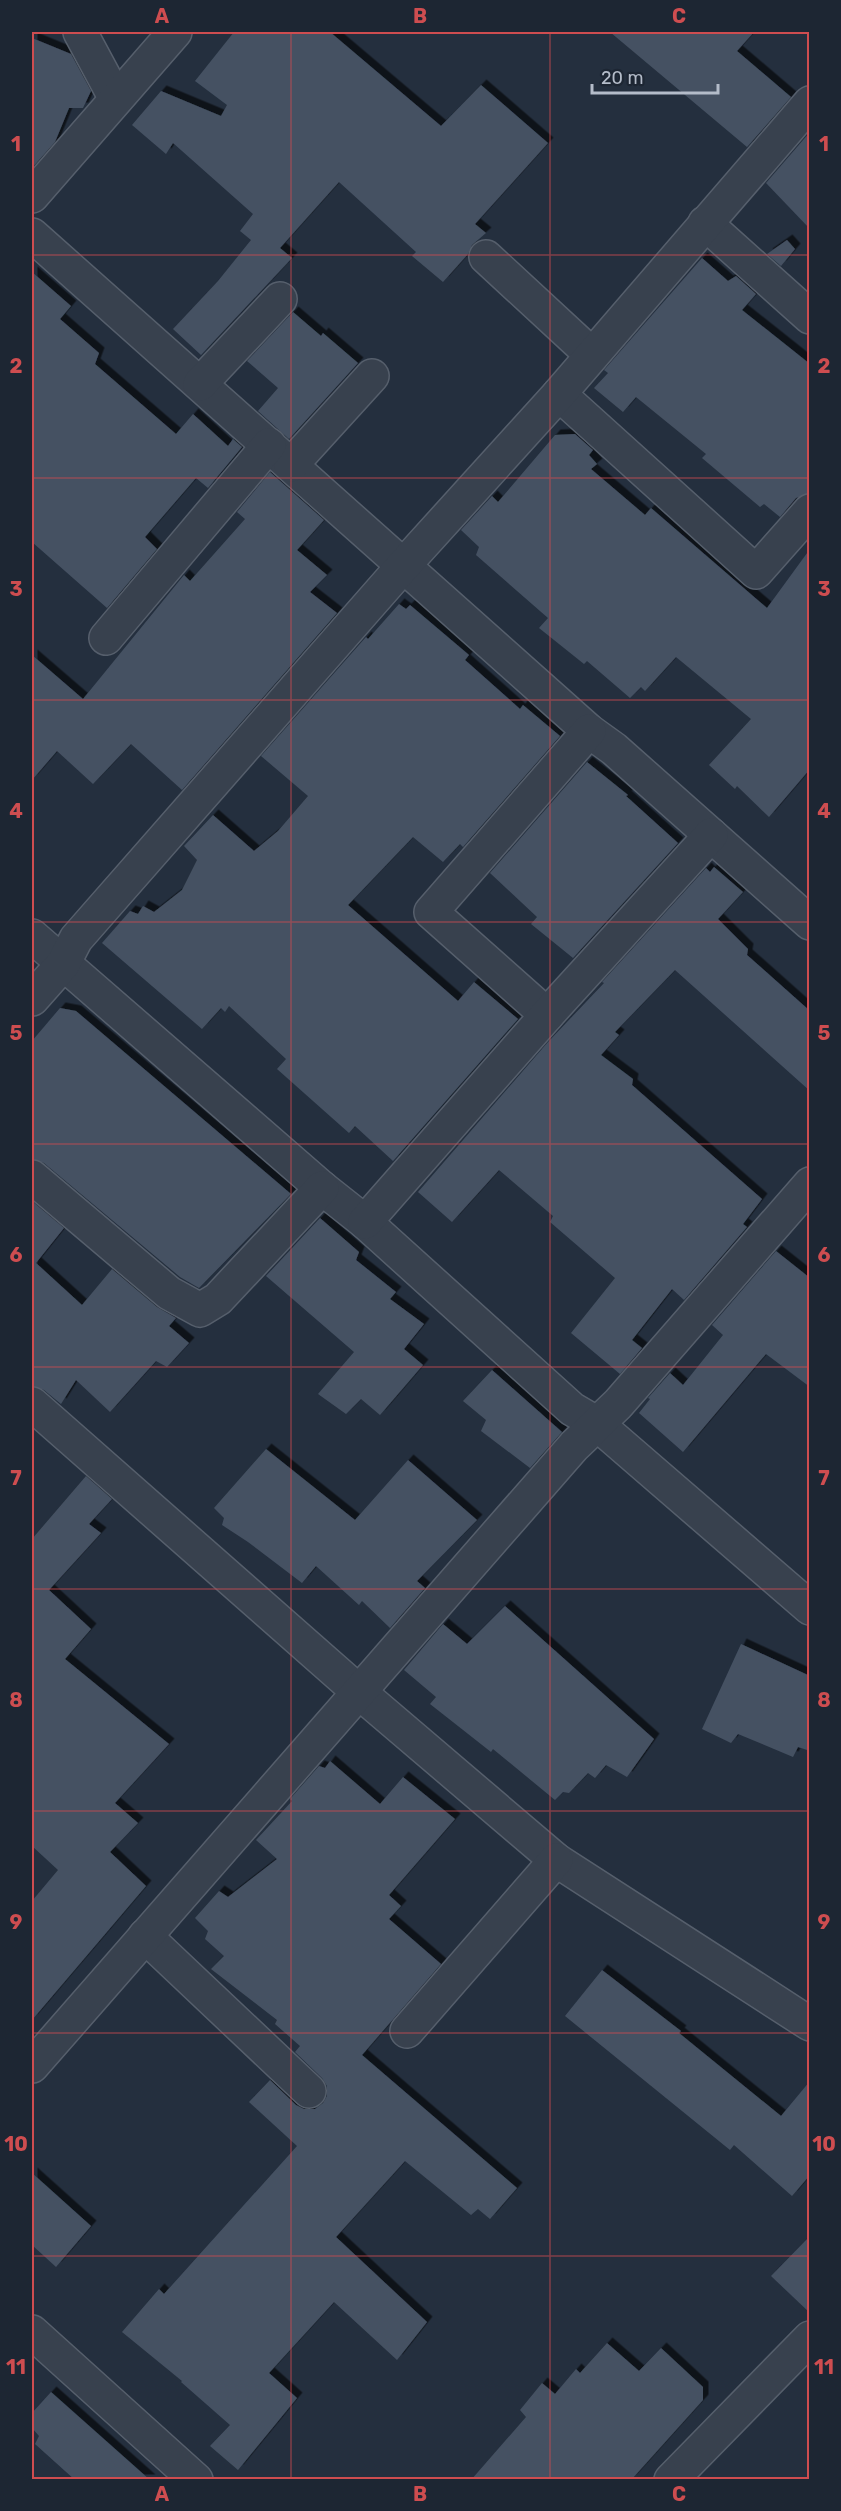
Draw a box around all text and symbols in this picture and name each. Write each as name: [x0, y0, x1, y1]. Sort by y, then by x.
text: A: [155, 4, 170, 28]
text: B: [413, 4, 427, 28]
text: C: [672, 4, 686, 28]
scale bar: [592, 57, 718, 95]
text: 20 m: [601, 67, 643, 89]
text: 1: [11, 132, 21, 156]
text: 1: [819, 132, 829, 156]
text: 2: [10, 354, 23, 378]
text: 2: [818, 354, 831, 378]
text: 3: [9, 577, 23, 601]
text: 3: [817, 577, 831, 601]
text: 4: [9, 799, 23, 823]
text: 4: [817, 799, 831, 823]
text: 5: [10, 1021, 23, 1045]
text: 5: [818, 1021, 831, 1045]
text: 6: [9, 1243, 23, 1267]
text: 6: [817, 1243, 831, 1267]
text: 7: [10, 1466, 22, 1490]
text: 7: [818, 1466, 830, 1490]
text: 8: [9, 1688, 23, 1712]
text: 8: [817, 1688, 831, 1712]
text: 9: [10, 1910, 23, 1934]
text: 9: [818, 1910, 831, 1934]
text: 10: [4, 2132, 28, 2156]
text: 10: [812, 2132, 836, 2156]
text: 11: [6, 2355, 26, 2379]
text: 11: [814, 2355, 834, 2379]
text: A: [155, 2482, 170, 2506]
text: B: [413, 2482, 427, 2506]
text: C: [672, 2482, 686, 2506]

